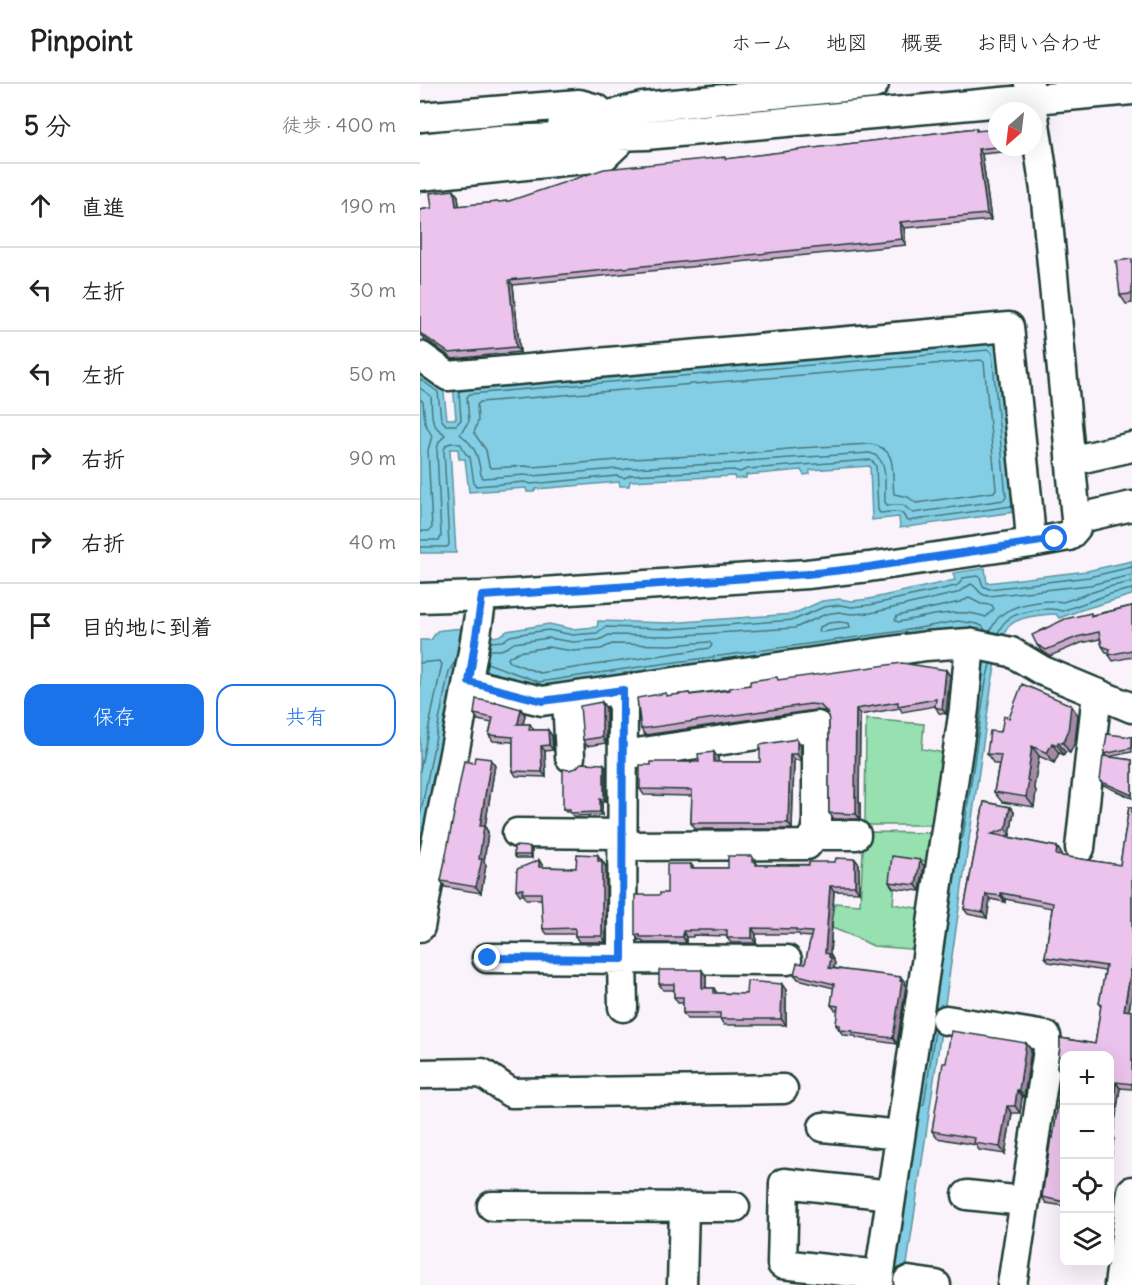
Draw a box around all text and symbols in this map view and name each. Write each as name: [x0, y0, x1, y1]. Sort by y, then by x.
text: Pinpoint: [30, 23, 133, 59]
text: ホーム: [731, 29, 793, 56]
text: 地図: [826, 29, 868, 56]
text: 概要: [901, 29, 943, 56]
text: お問い合わせ: [976, 29, 1102, 56]
north arrow: [988, 102, 1042, 156]
text: 5 分: [24, 109, 71, 142]
text: 徒歩 · 400 m: [282, 112, 396, 137]
icon: ahead: [24, 189, 57, 222]
text: 直進: [81, 193, 125, 221]
text: 190 m: [341, 193, 396, 218]
icon: left: [24, 273, 57, 306]
text: 左折: [81, 277, 125, 305]
text: 30 m: [349, 277, 396, 302]
icon: left: [24, 357, 57, 390]
text: 左折: [81, 361, 125, 389]
text: 50 m: [349, 361, 396, 386]
icon: right: [24, 441, 57, 474]
text: 右折: [81, 445, 125, 473]
text: 90 m: [349, 445, 396, 470]
icon: right: [24, 525, 57, 558]
route start: [1041, 525, 1067, 551]
text: 右折: [81, 529, 125, 557]
text: 40 m: [349, 529, 396, 554]
icon: arrive: [24, 609, 57, 642]
text: 目的地に到着: [81, 613, 213, 641]
button: 保存: [24, 684, 204, 746]
button: 共有: [216, 684, 396, 746]
route end: [474, 944, 500, 970]
map controls: [1060, 1051, 1114, 1267]
button: +: [1060, 1051, 1114, 1105]
button: −: [1060, 1105, 1114, 1159]
button: locate: [1060, 1159, 1114, 1213]
button: layers: [1060, 1213, 1114, 1267]

